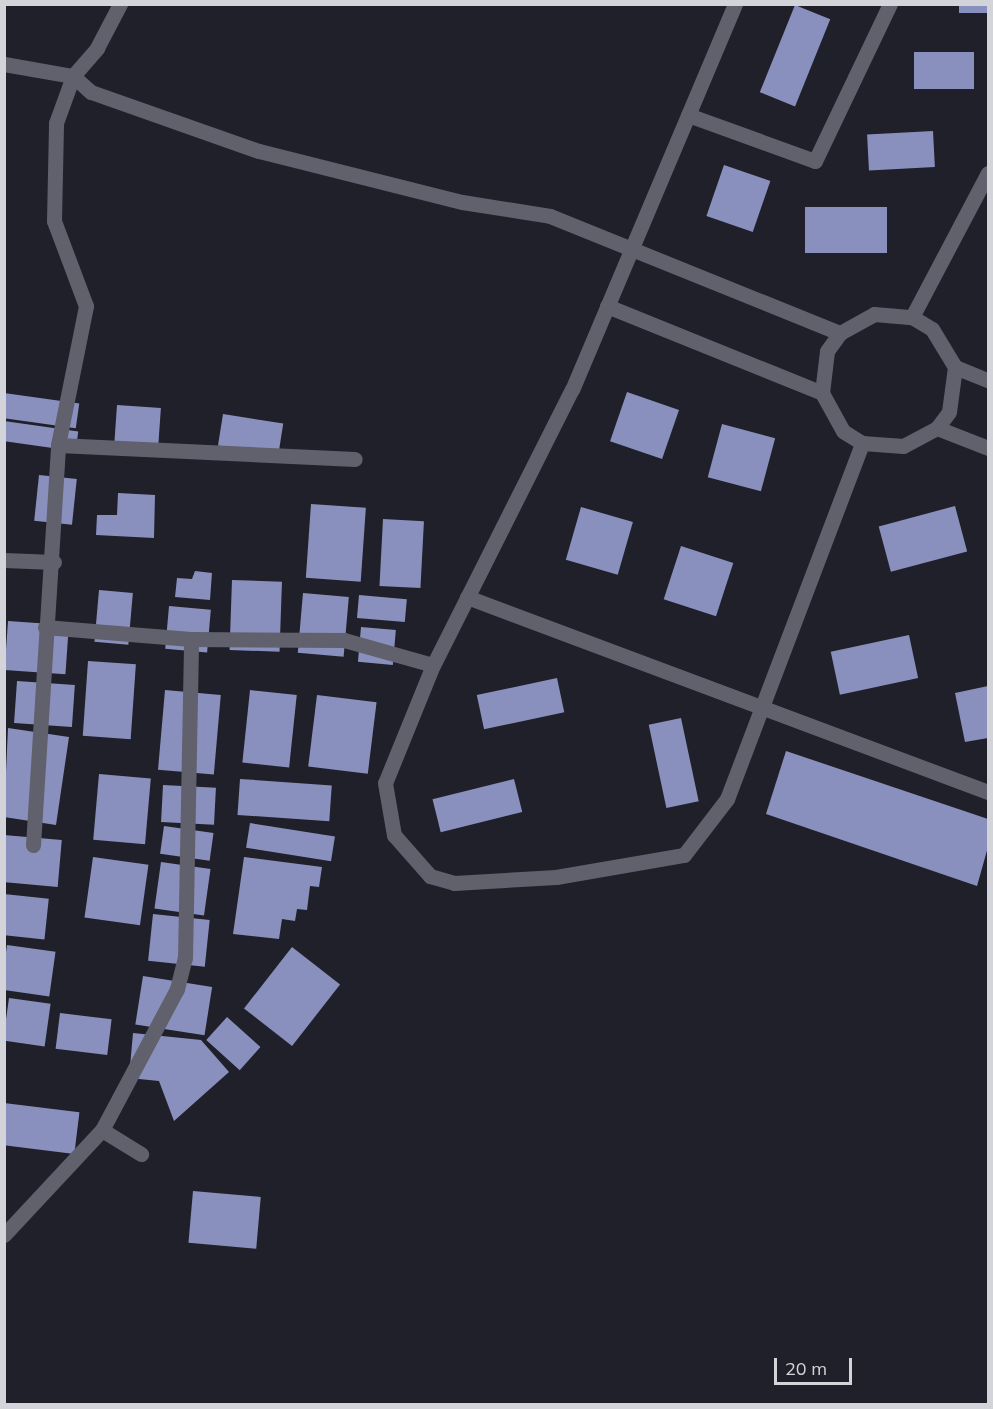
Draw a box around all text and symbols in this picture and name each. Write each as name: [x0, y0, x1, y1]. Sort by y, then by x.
scale bar: [777, 1346, 855, 1384]
text: 20 m: [785, 1357, 827, 1380]

